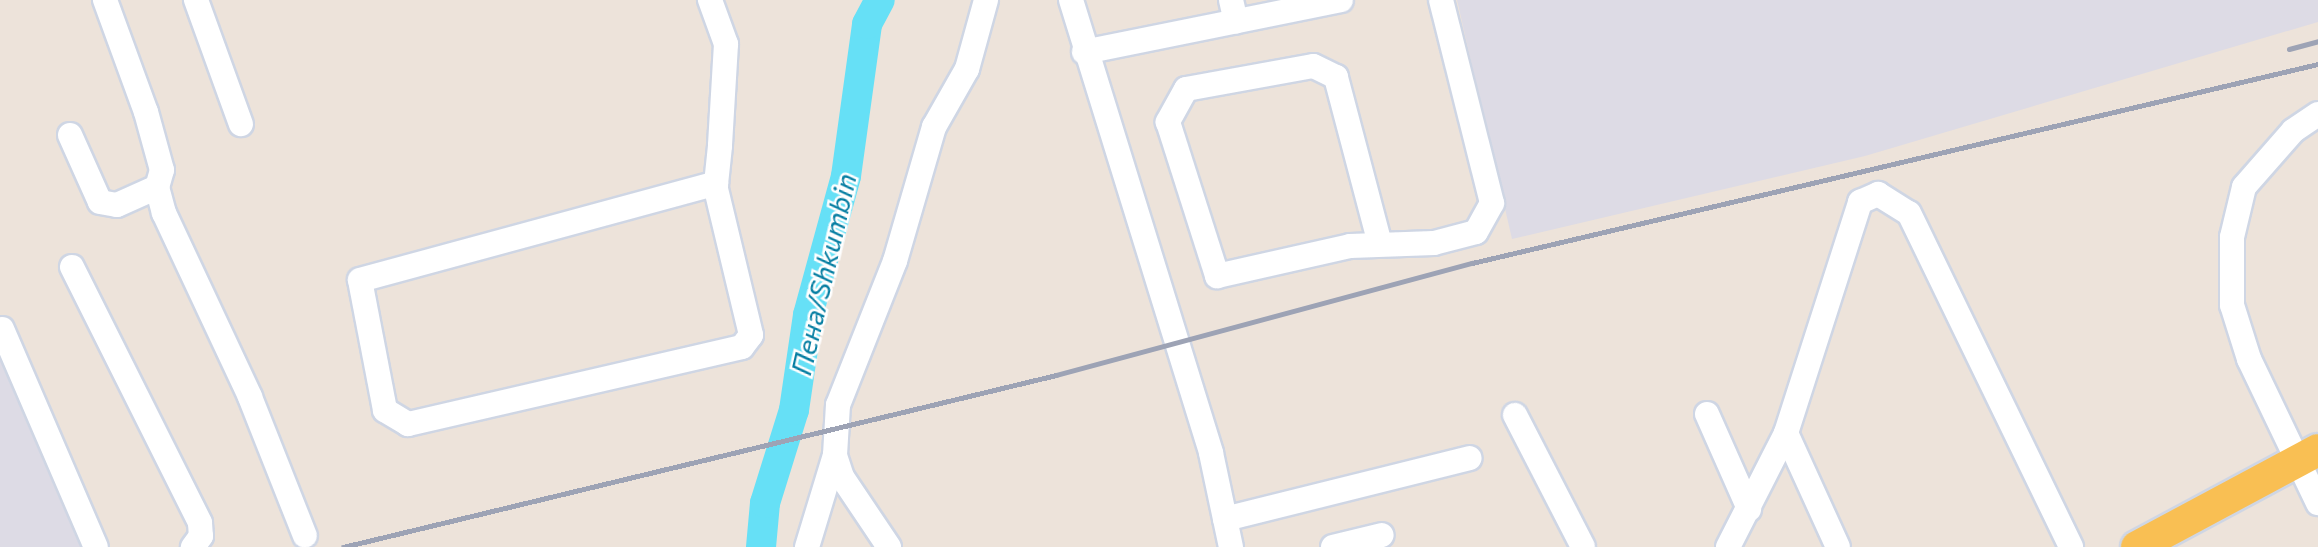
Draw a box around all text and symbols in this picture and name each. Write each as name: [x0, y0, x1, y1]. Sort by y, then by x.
water label: Пена/Shkumbin: [783, 170, 863, 378]

